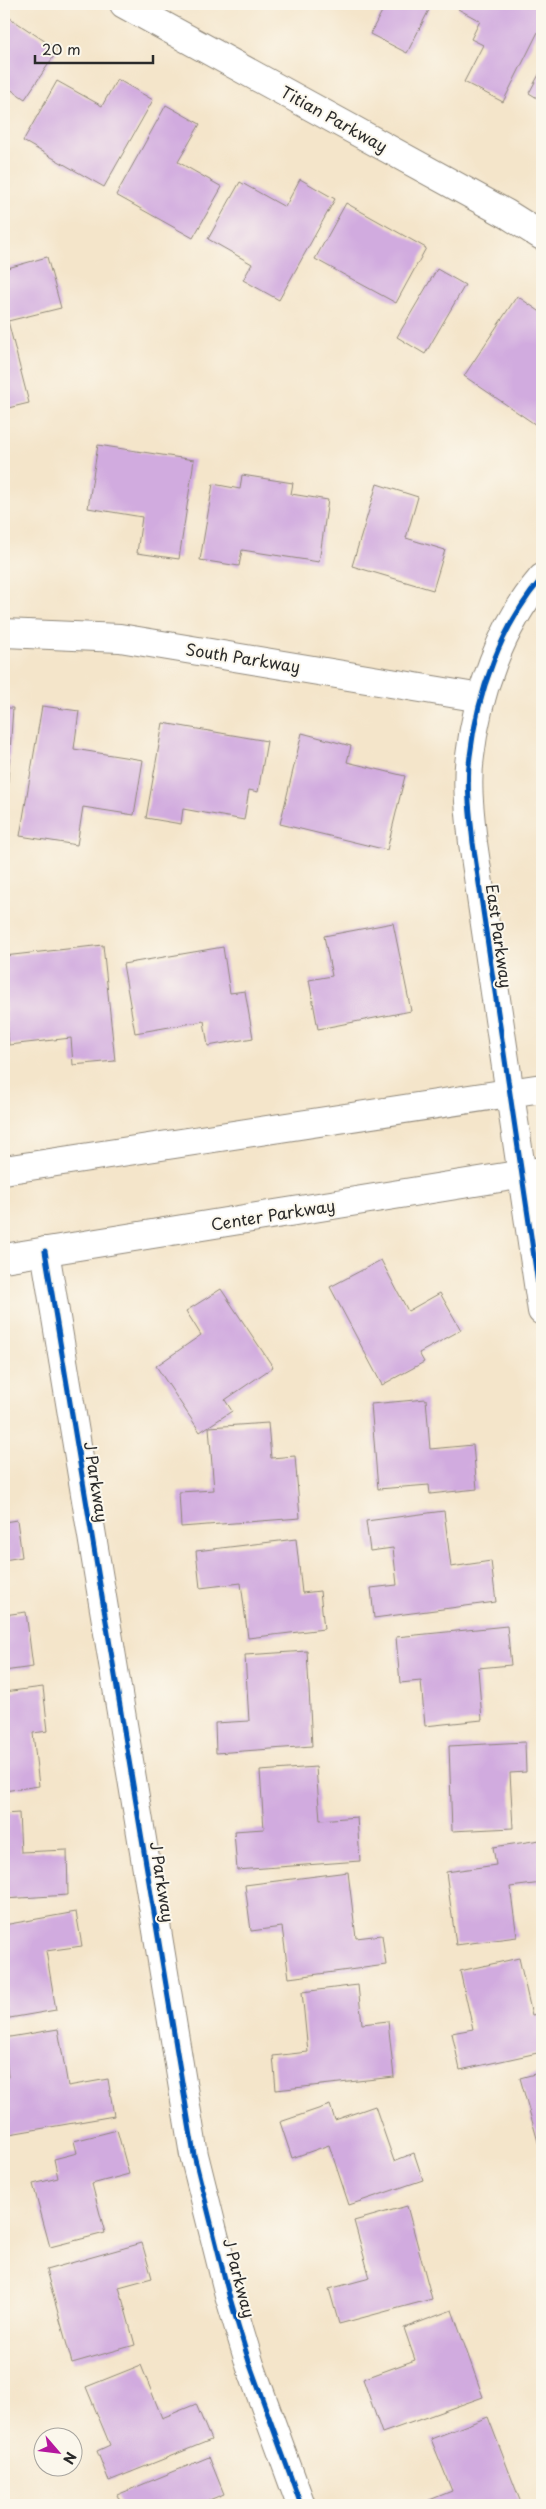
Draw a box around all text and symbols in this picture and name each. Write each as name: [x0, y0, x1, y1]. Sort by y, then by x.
scale bar: [35, 32, 152, 64]
text: 20 m: [42, 37, 81, 60]
street label: Titian Parkway: [277, 79, 392, 157]
street label: South Parkway: [184, 636, 302, 678]
street label: East Parkway: [481, 882, 519, 989]
street label: Center Parkway: [209, 1192, 337, 1236]
street label: J Parkway: [79, 1440, 115, 1524]
street label: J Parkway: [145, 1840, 181, 1924]
street label: J Parkway: [218, 2235, 262, 2320]
north arrow: [32, 2426, 82, 2476]
text: N: [58, 2449, 82, 2468]

